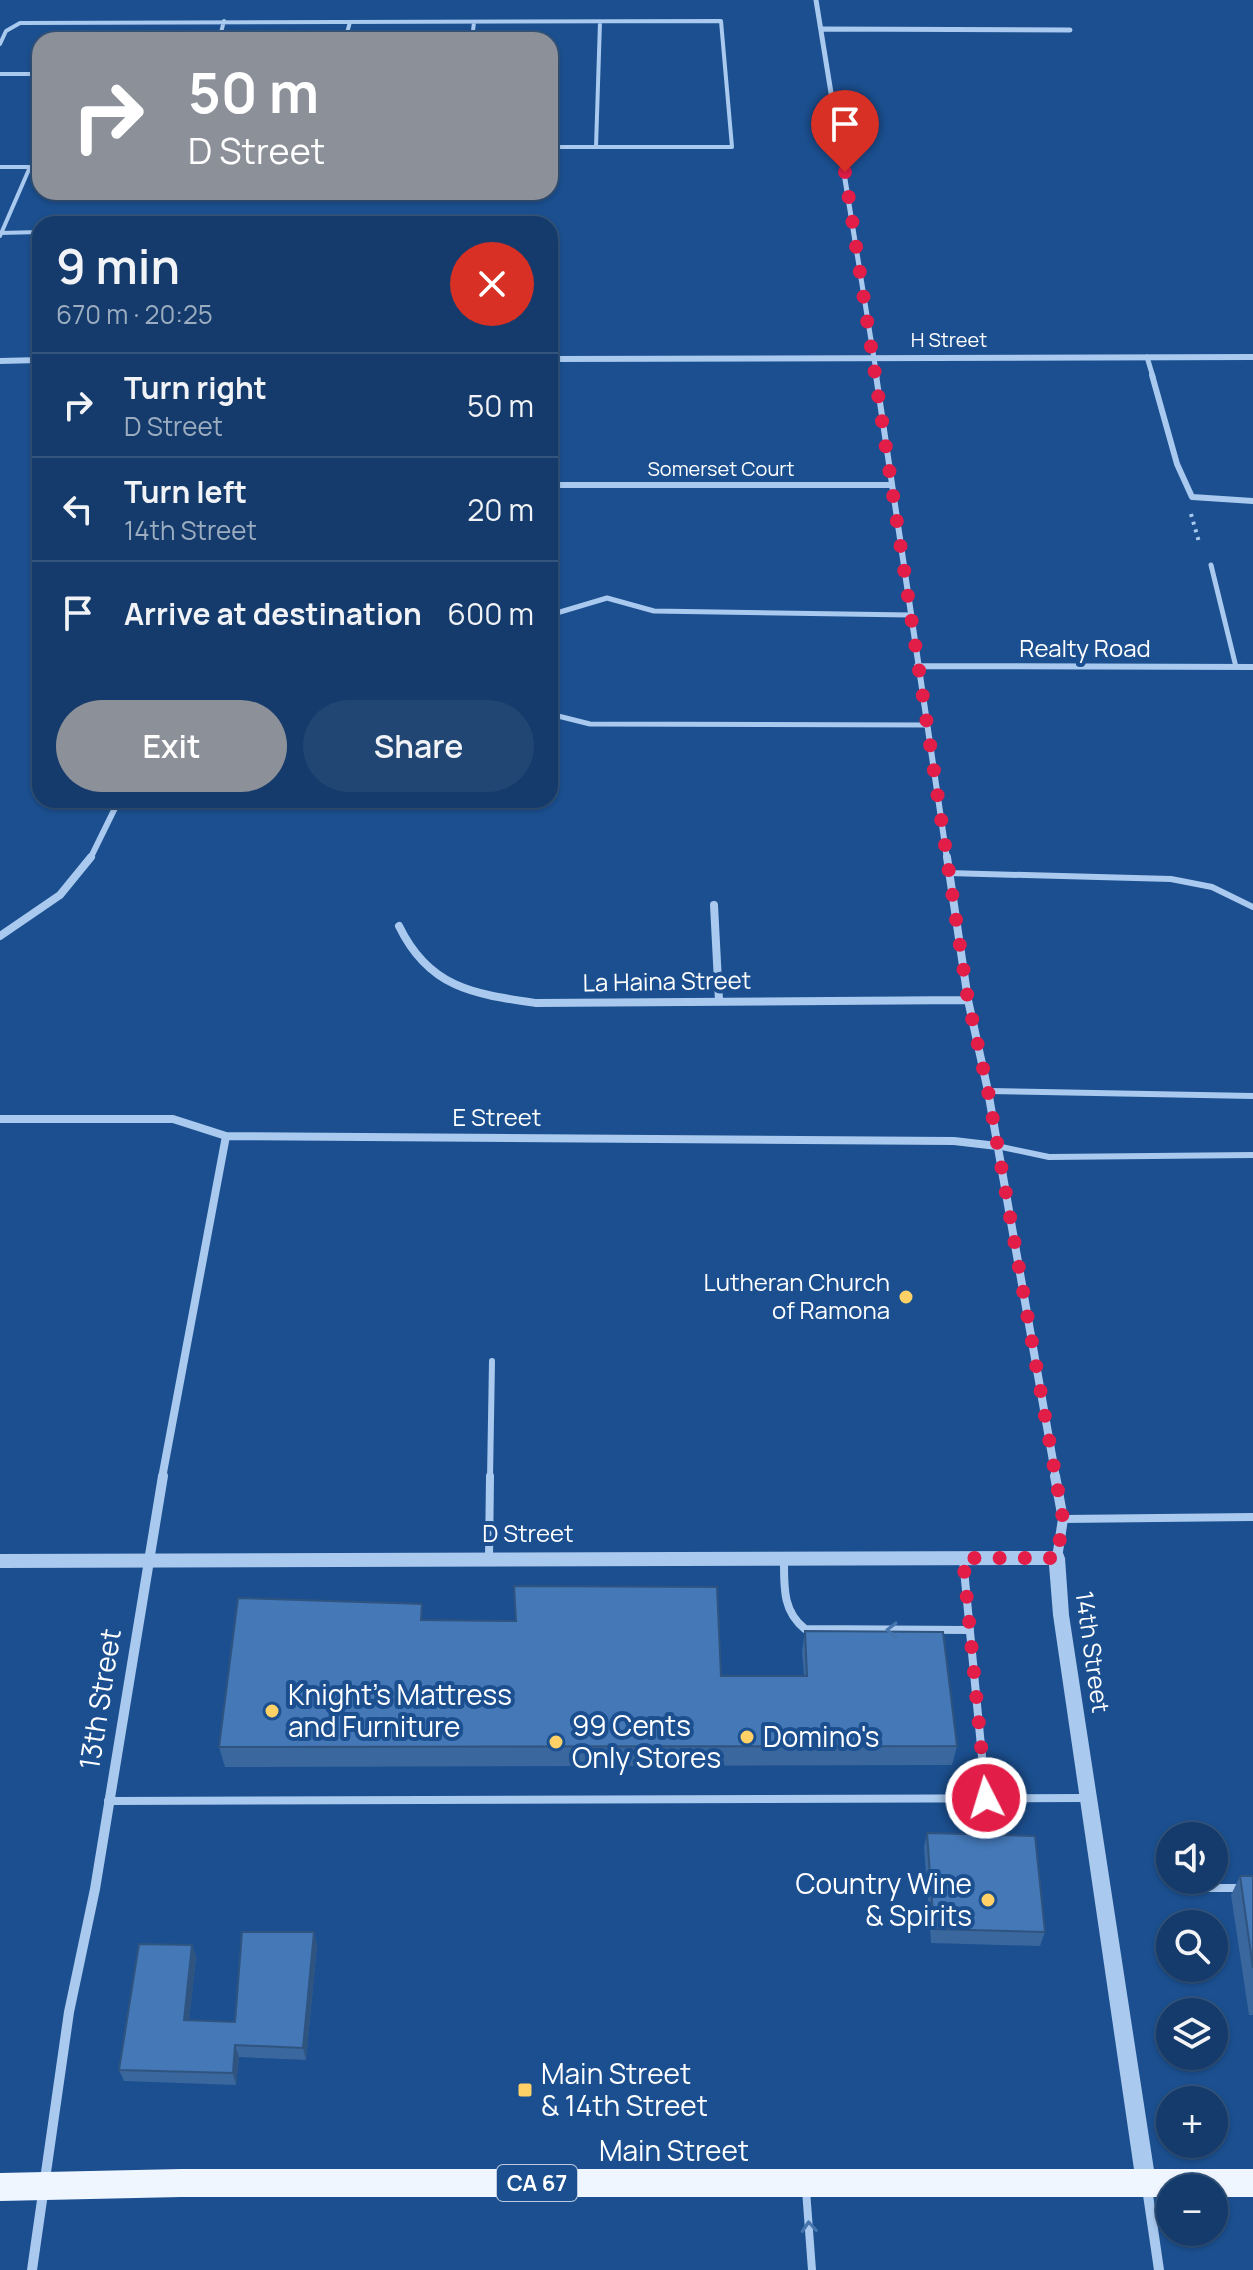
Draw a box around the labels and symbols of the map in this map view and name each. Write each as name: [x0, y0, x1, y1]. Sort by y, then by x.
pin: [811, 90, 879, 172]
street label: H Street: [911, 326, 987, 353]
street label: Somerset Court: [648, 455, 795, 482]
street label: Realty Road: [1019, 631, 1151, 664]
street label: La Haina Street: [582, 963, 752, 998]
street label: E Street: [453, 1100, 541, 1133]
place label: Lutheran Church of Ramona: [703, 1265, 890, 1326]
marker: Lutheran Church of Ramona: [897, 1288, 915, 1306]
street label: D Street: [482, 1516, 574, 1549]
street label: 14th Street: [1069, 1589, 1118, 1715]
one-way arrow: [885, 1621, 898, 1639]
street label: 13th Street: [69, 1626, 129, 1772]
place label: Knight's Mattress and Furniture: [288, 1675, 512, 1745]
marker: Knight's Mattress and Furniture: [263, 1702, 281, 1720]
place label: 99 Cents Only Stores: [572, 1706, 721, 1776]
place label: Domino's: [763, 1717, 879, 1755]
marker: Domino's: [738, 1728, 756, 1746]
marker: 99 Cents Only Stores: [547, 1733, 565, 1751]
position arrow: [944, 1756, 1028, 1840]
place label: Country Wine & Spirits: [796, 1864, 972, 1934]
marker: Country Wine & Spirits: [979, 1891, 997, 1909]
place label: Main Street & 14th Street: [541, 2054, 708, 2124]
marker: Main Street & 14th Street: [516, 2081, 534, 2099]
street label: Main Street: [599, 2131, 749, 2169]
road number: CA 67: [497, 2165, 577, 2201]
one-way arrow: [801, 2220, 818, 2233]

